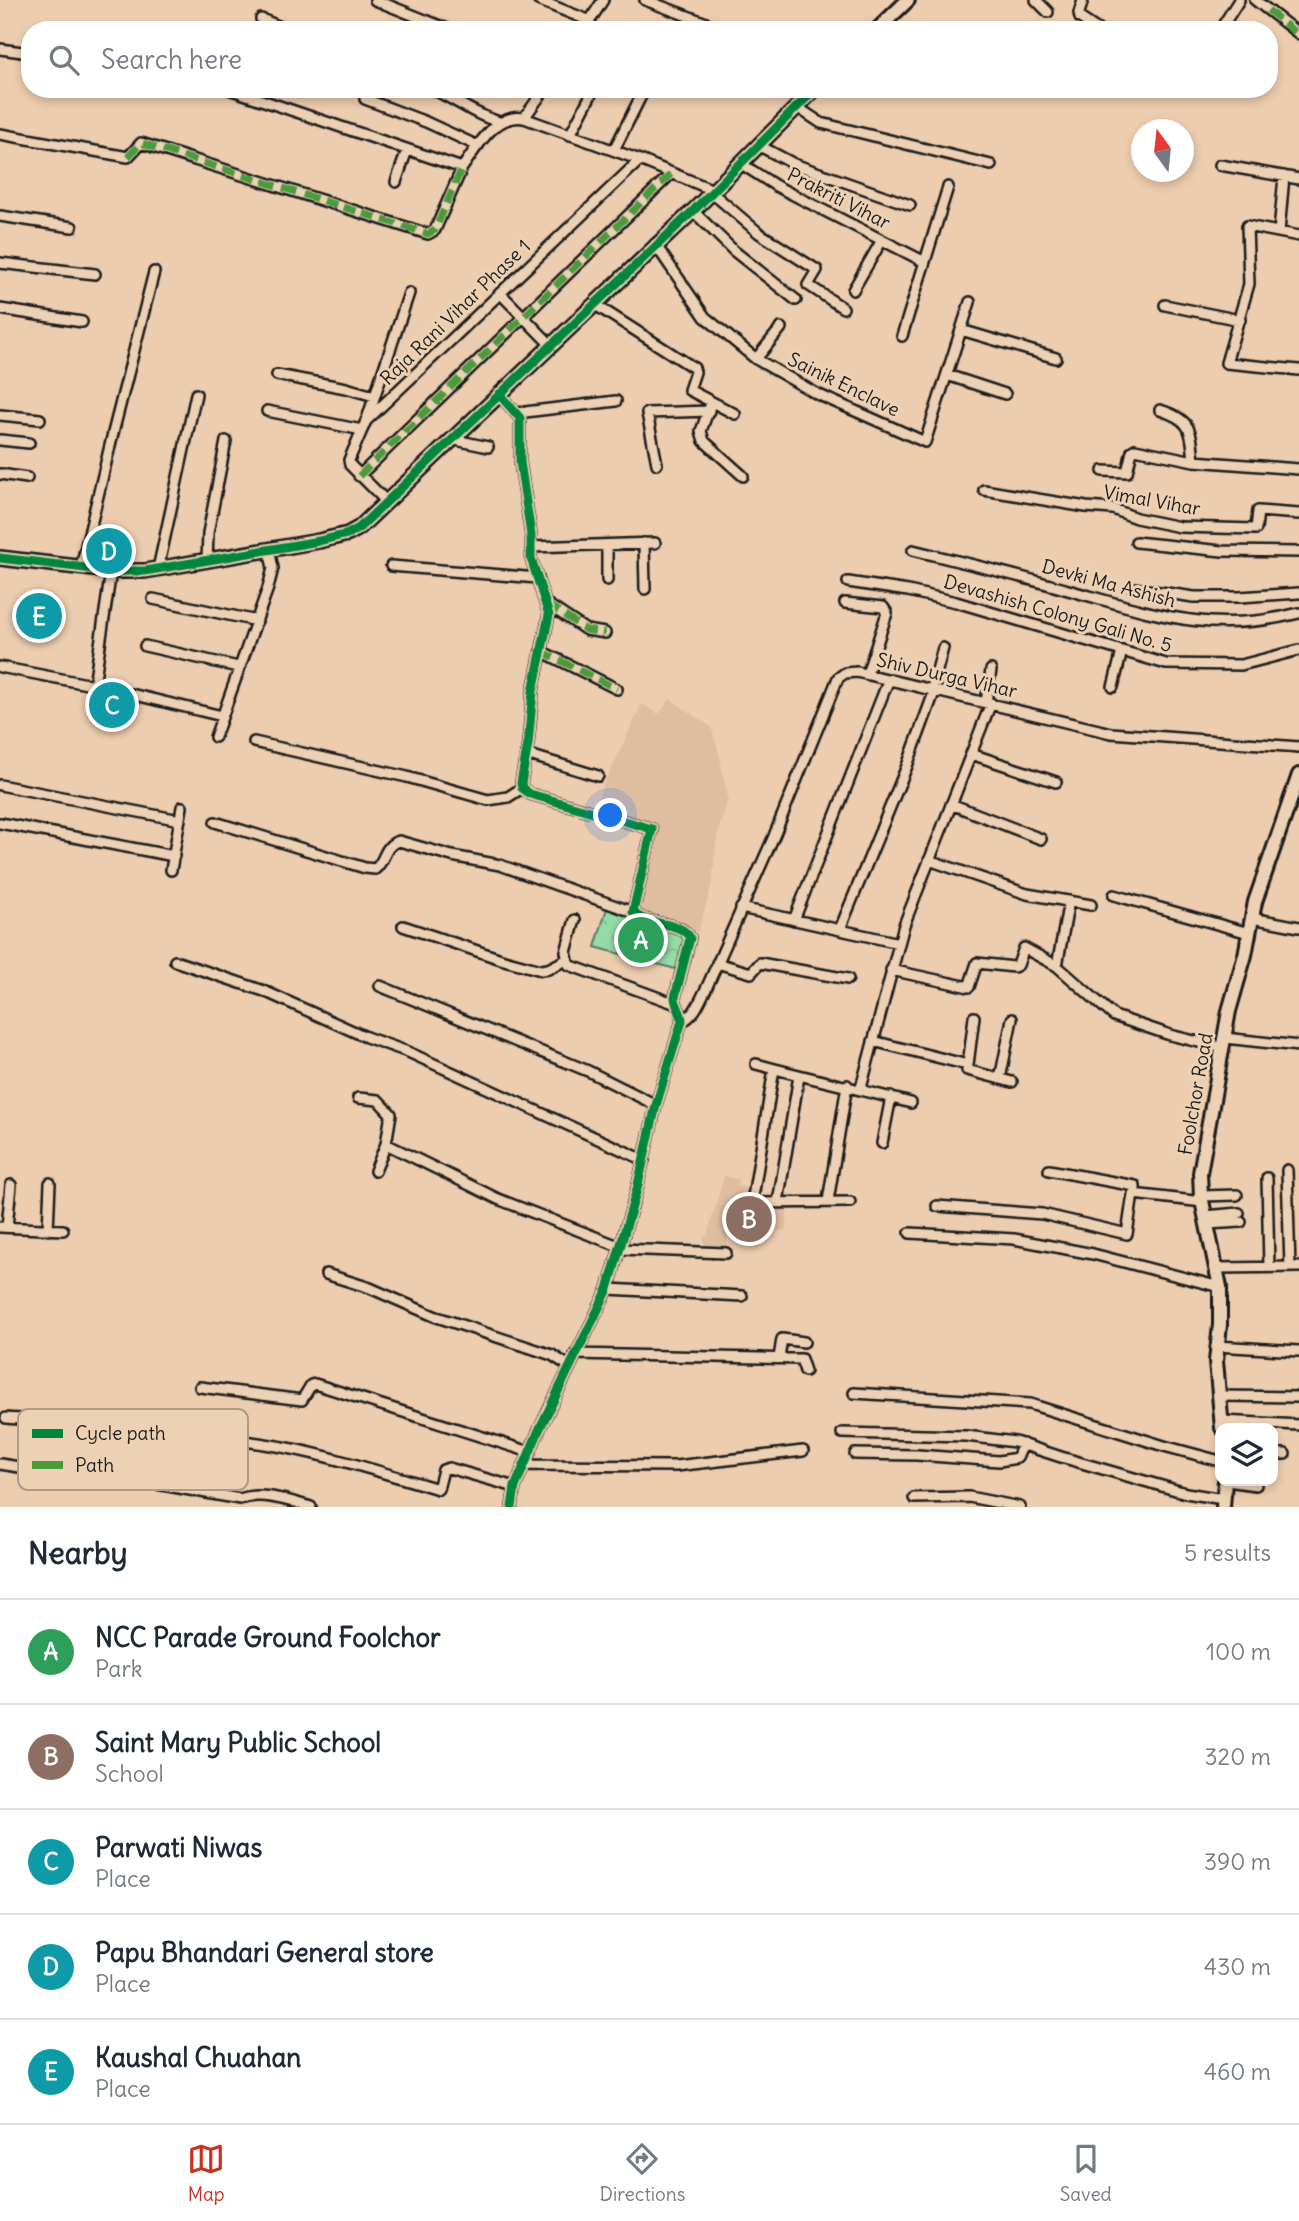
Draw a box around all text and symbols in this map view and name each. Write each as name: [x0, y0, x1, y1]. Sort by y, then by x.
search box: [21, 21, 1278, 98]
icon: search: [45, 41, 83, 79]
text: Search here: [101, 43, 242, 76]
north arrow: [1131, 119, 1194, 182]
street label: Prakriti Vihar: [783, 162, 895, 234]
street label: Raja Rani Vihar Phase 1: [375, 234, 535, 390]
street label: Sainik Enclave: [784, 347, 904, 421]
street label: Vimal Vihar: [1102, 480, 1203, 520]
pin: D: [86, 525, 132, 577]
street label: Devki Ma Ashish: [1039, 554, 1179, 612]
street label: Devashish Colony Gali No. 5: [941, 569, 1175, 657]
pin: E: [16, 590, 62, 642]
street label: Shiv Durga Vihar: [874, 647, 1020, 703]
pin: C: [89, 679, 135, 731]
your location: [593, 798, 627, 832]
pin: A: [618, 914, 664, 966]
street label: Foolchor Road: [1172, 1031, 1218, 1157]
pin: B: [726, 1193, 772, 1245]
legend: [18, 1409, 248, 1490]
text: Cycle path: [75, 1421, 166, 1445]
map controls: [1215, 1423, 1278, 1486]
button: layers: [1215, 1423, 1278, 1486]
text: Path: [75, 1453, 114, 1477]
text: Nearby: [28, 1534, 128, 1572]
text: 5 results: [1184, 1538, 1271, 1567]
text: NCC Parade Ground Foolchor: [95, 1621, 441, 1654]
text: A: [44, 1637, 58, 1666]
text: 100 m: [1206, 1637, 1271, 1666]
text: Park: [95, 1654, 143, 1683]
text: Saint Mary Public School: [95, 1726, 381, 1759]
text: B: [43, 1742, 59, 1771]
text: 320 m: [1205, 1742, 1271, 1771]
text: School: [95, 1759, 164, 1788]
text: Parwati Niwas: [95, 1831, 262, 1864]
text: C: [43, 1847, 59, 1876]
text: 390 m: [1204, 1847, 1271, 1876]
text: Place: [95, 1864, 151, 1893]
text: Papu Bhandari General store: [95, 1936, 434, 1969]
text: D: [43, 1952, 59, 1981]
text: 430 m: [1204, 1952, 1271, 1981]
text: Place: [95, 1969, 151, 1998]
text: Kaushal Chuahan: [95, 2041, 301, 2074]
text: E: [44, 2057, 58, 2086]
text: 460 m: [1204, 2057, 1271, 2086]
text: Place: [95, 2074, 151, 2103]
tab: Map: [187, 2140, 225, 2206]
tab: Directions: [600, 2140, 685, 2206]
tab: Saved: [1060, 2140, 1112, 2206]

